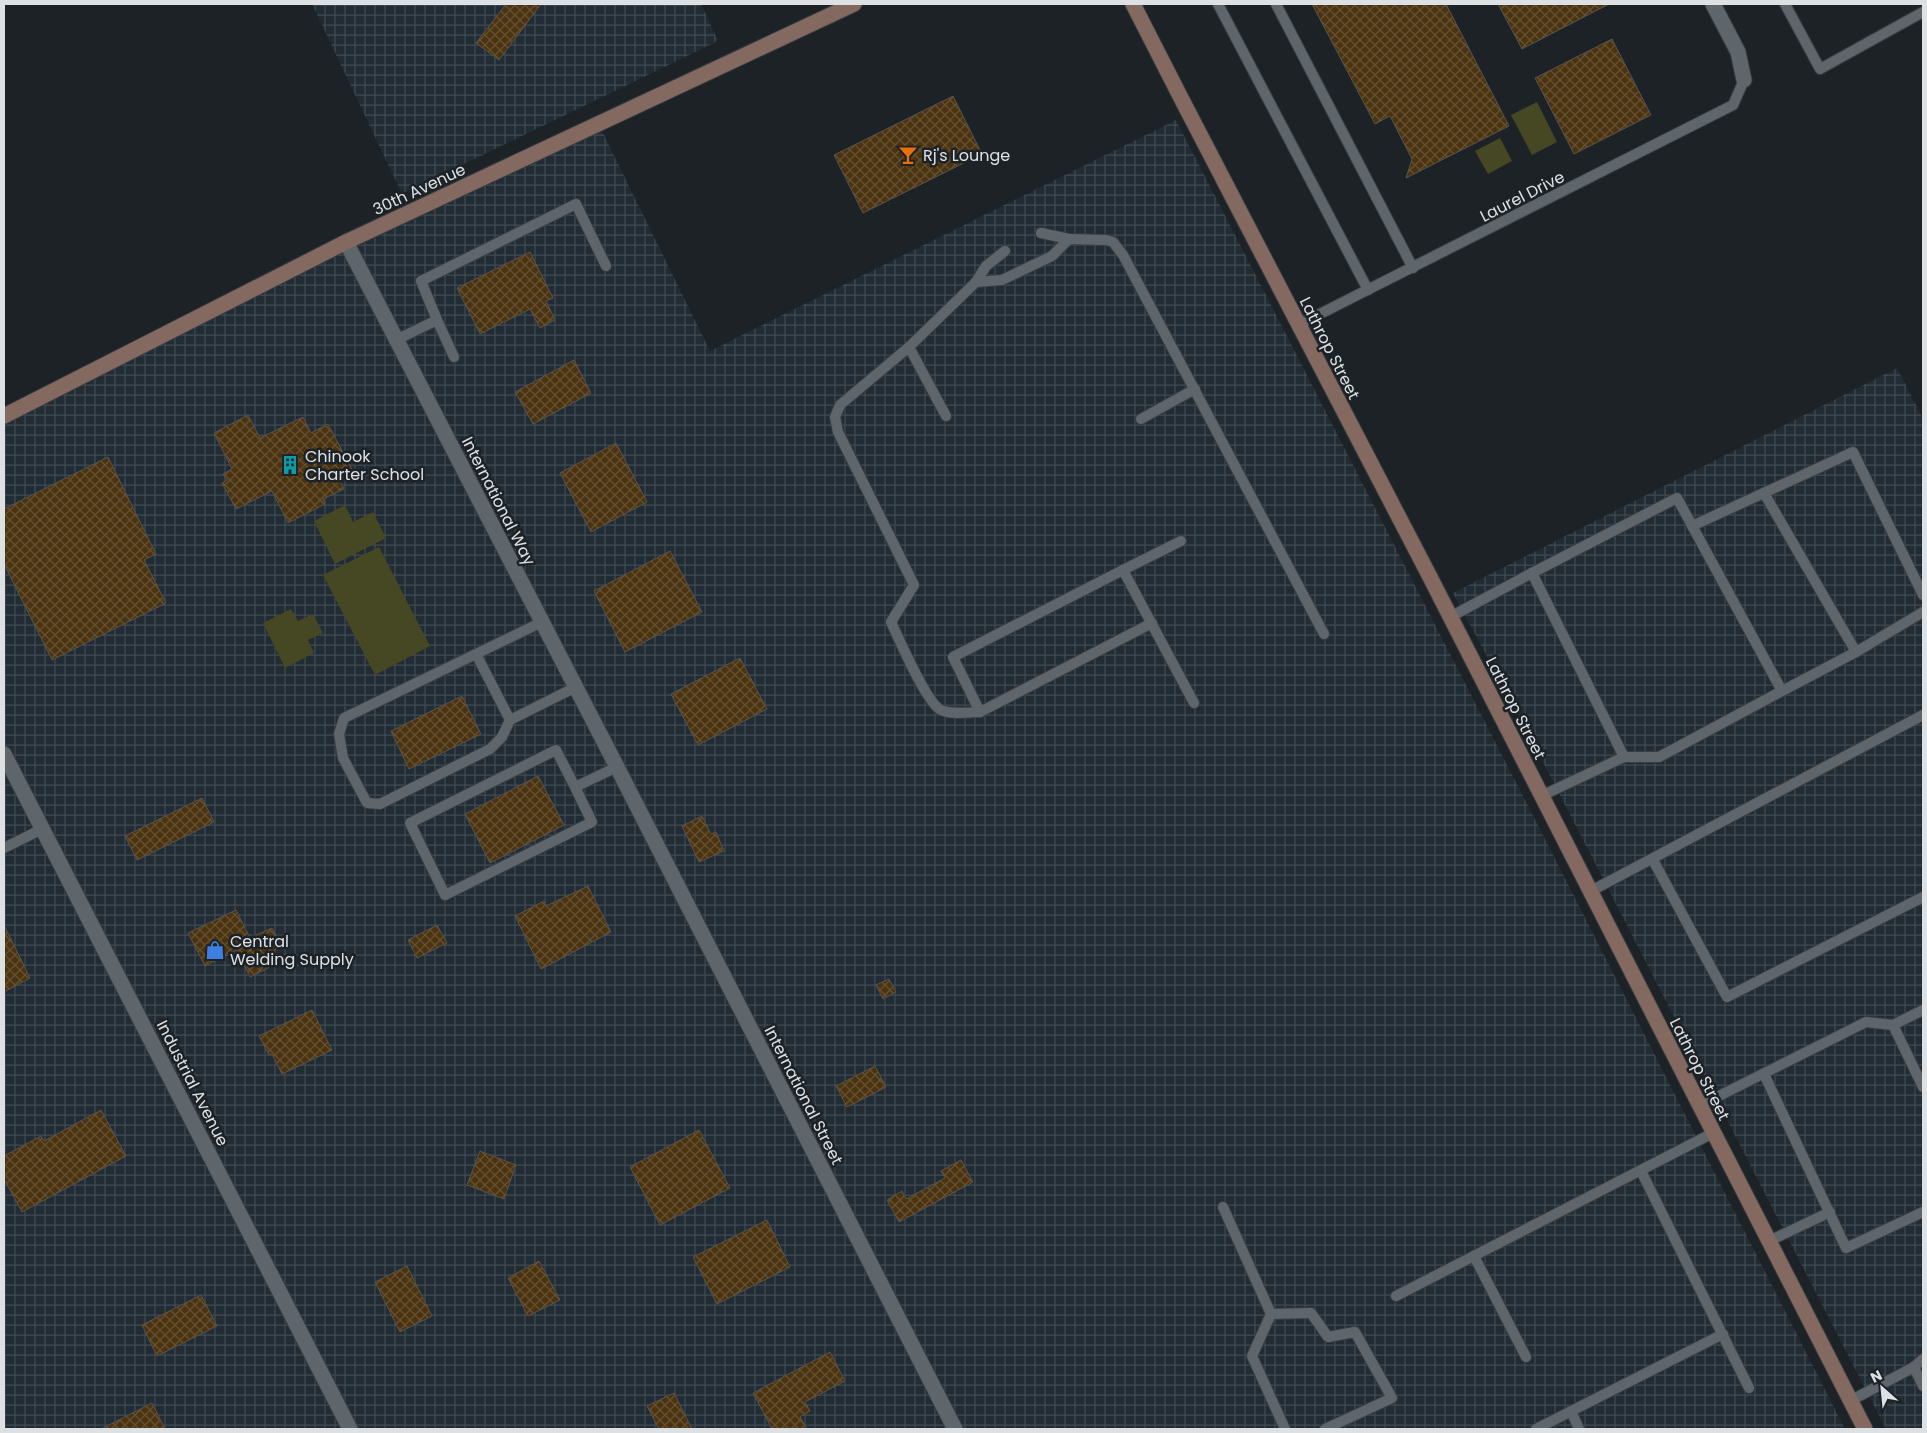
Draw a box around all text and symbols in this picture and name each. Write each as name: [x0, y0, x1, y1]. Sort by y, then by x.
bar icon: Rj's Lounge: [897, 144, 919, 166]
place label: Rj's Lounge: [923, 144, 1010, 167]
street label: 30th Avenue: [369, 158, 469, 221]
street label: Laurel Drive: [1476, 165, 1569, 228]
street label: Lathrop Street: [1294, 293, 1365, 403]
street label: International Way: [456, 433, 541, 570]
place label: Chinook Charter School: [305, 445, 424, 486]
building icon: Chinook Charter School: [279, 454, 301, 476]
street label: Lathrop Street: [1480, 653, 1551, 763]
place label: Central Welding Supply: [230, 930, 354, 971]
shop icon: Central Welding Supply: [204, 939, 226, 961]
street label: Lathrop Street: [1664, 1014, 1735, 1124]
street label: Industrial Avenue: [151, 1016, 234, 1150]
street label: International Street: [759, 1022, 849, 1169]
north arrow: [1857, 1363, 1907, 1413]
text: N: [1867, 1365, 1885, 1388]

